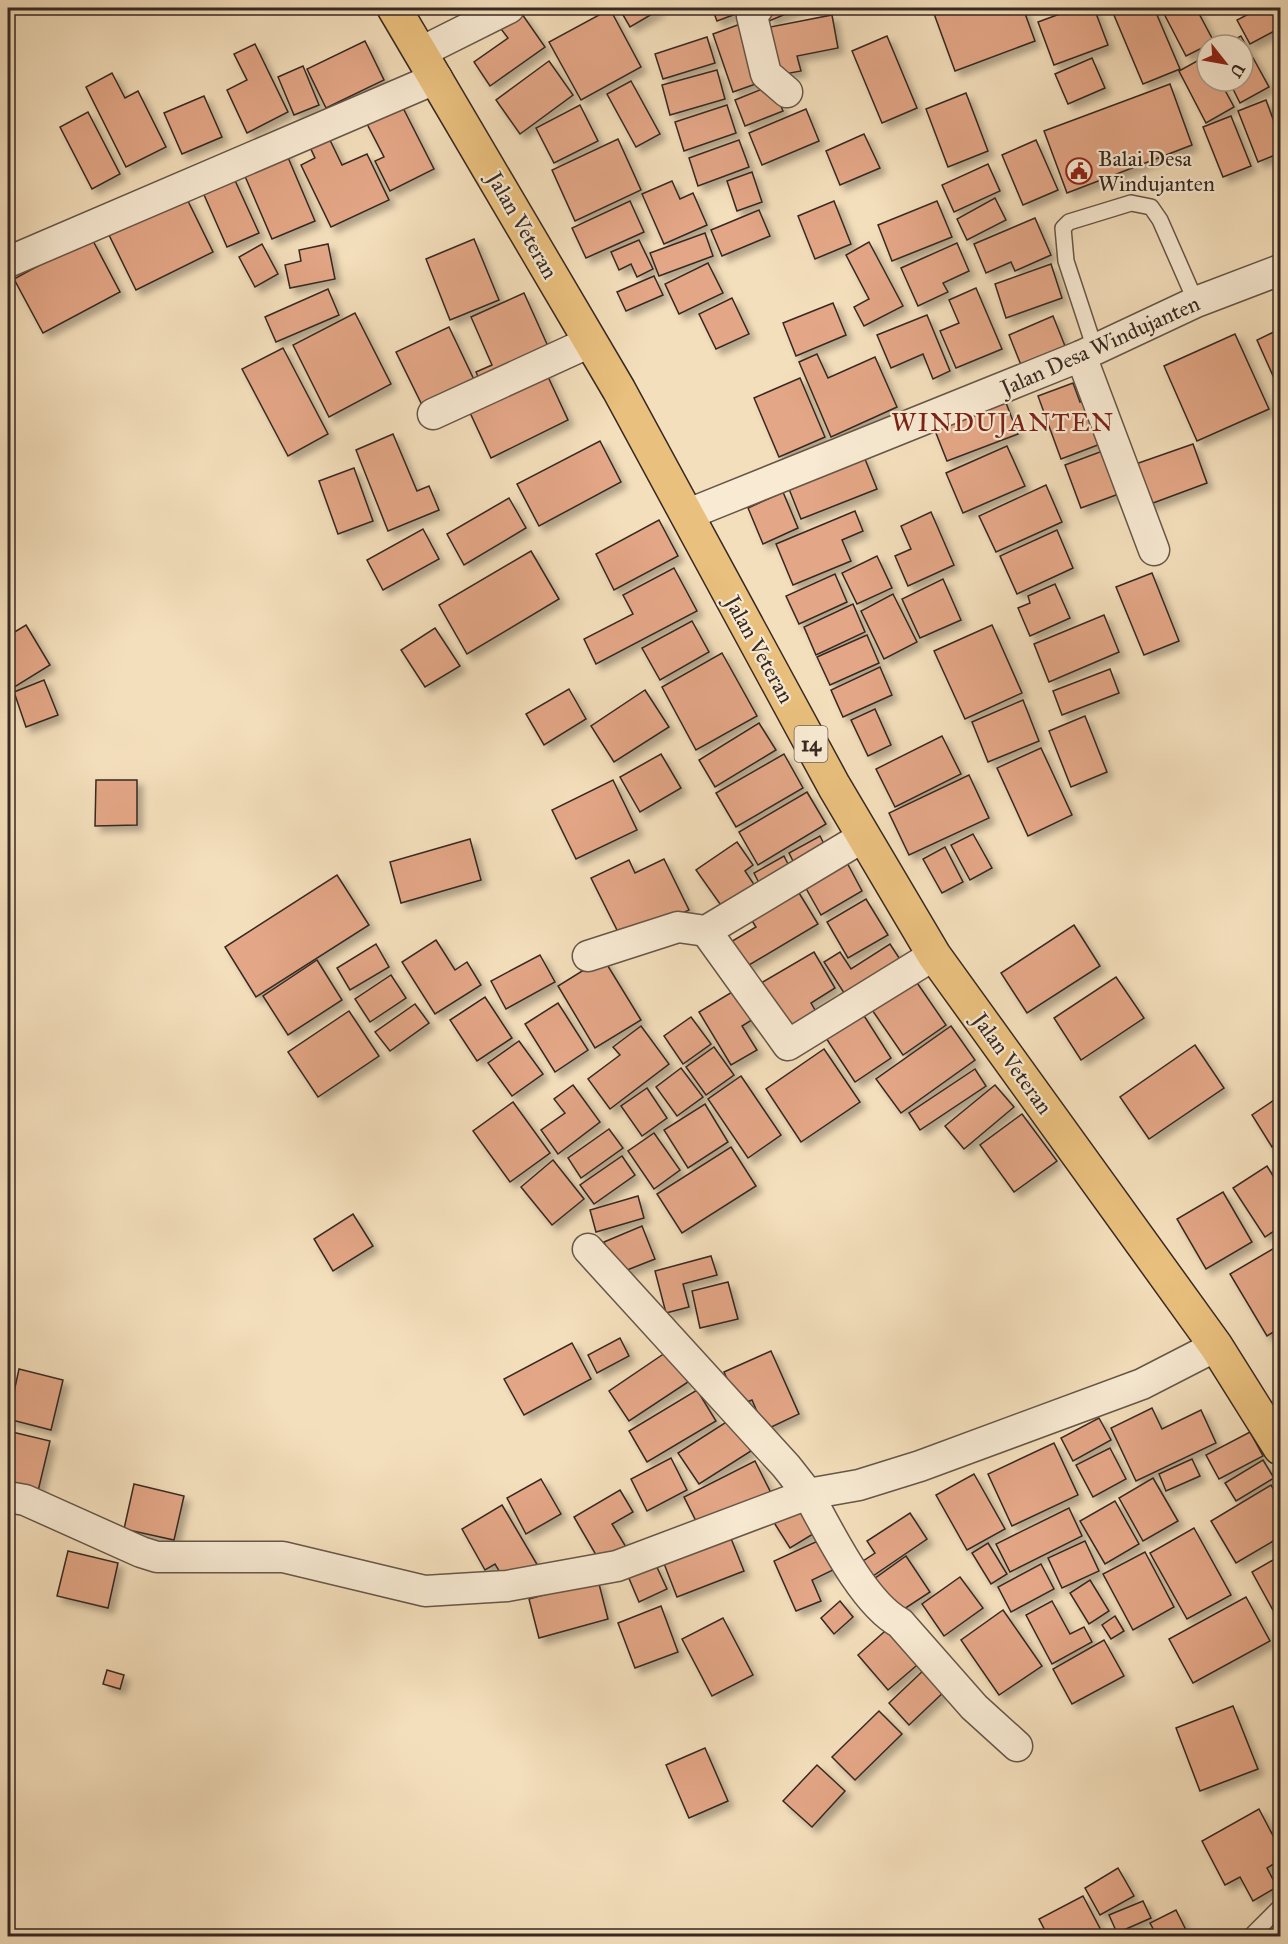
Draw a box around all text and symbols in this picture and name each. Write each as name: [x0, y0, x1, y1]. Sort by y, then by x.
north arrow: [1195, 33, 1255, 93]
text: U: [1226, 60, 1249, 81]
place label: Balai Desa Windujanten: [1098, 145, 1215, 197]
public building icon: Balai Desa Windujanten: [1064, 156, 1094, 186]
street label: Jalan Veteran: [480, 165, 564, 284]
street label: Jalan Desa Windujanten: [995, 289, 1204, 402]
district label: WINDUJANTEN: [891, 406, 1115, 438]
street label: Jalan Veteran: [718, 589, 800, 708]
road number: 14: [794, 726, 828, 762]
street label: Jalan Veteran: [966, 1006, 1059, 1119]

